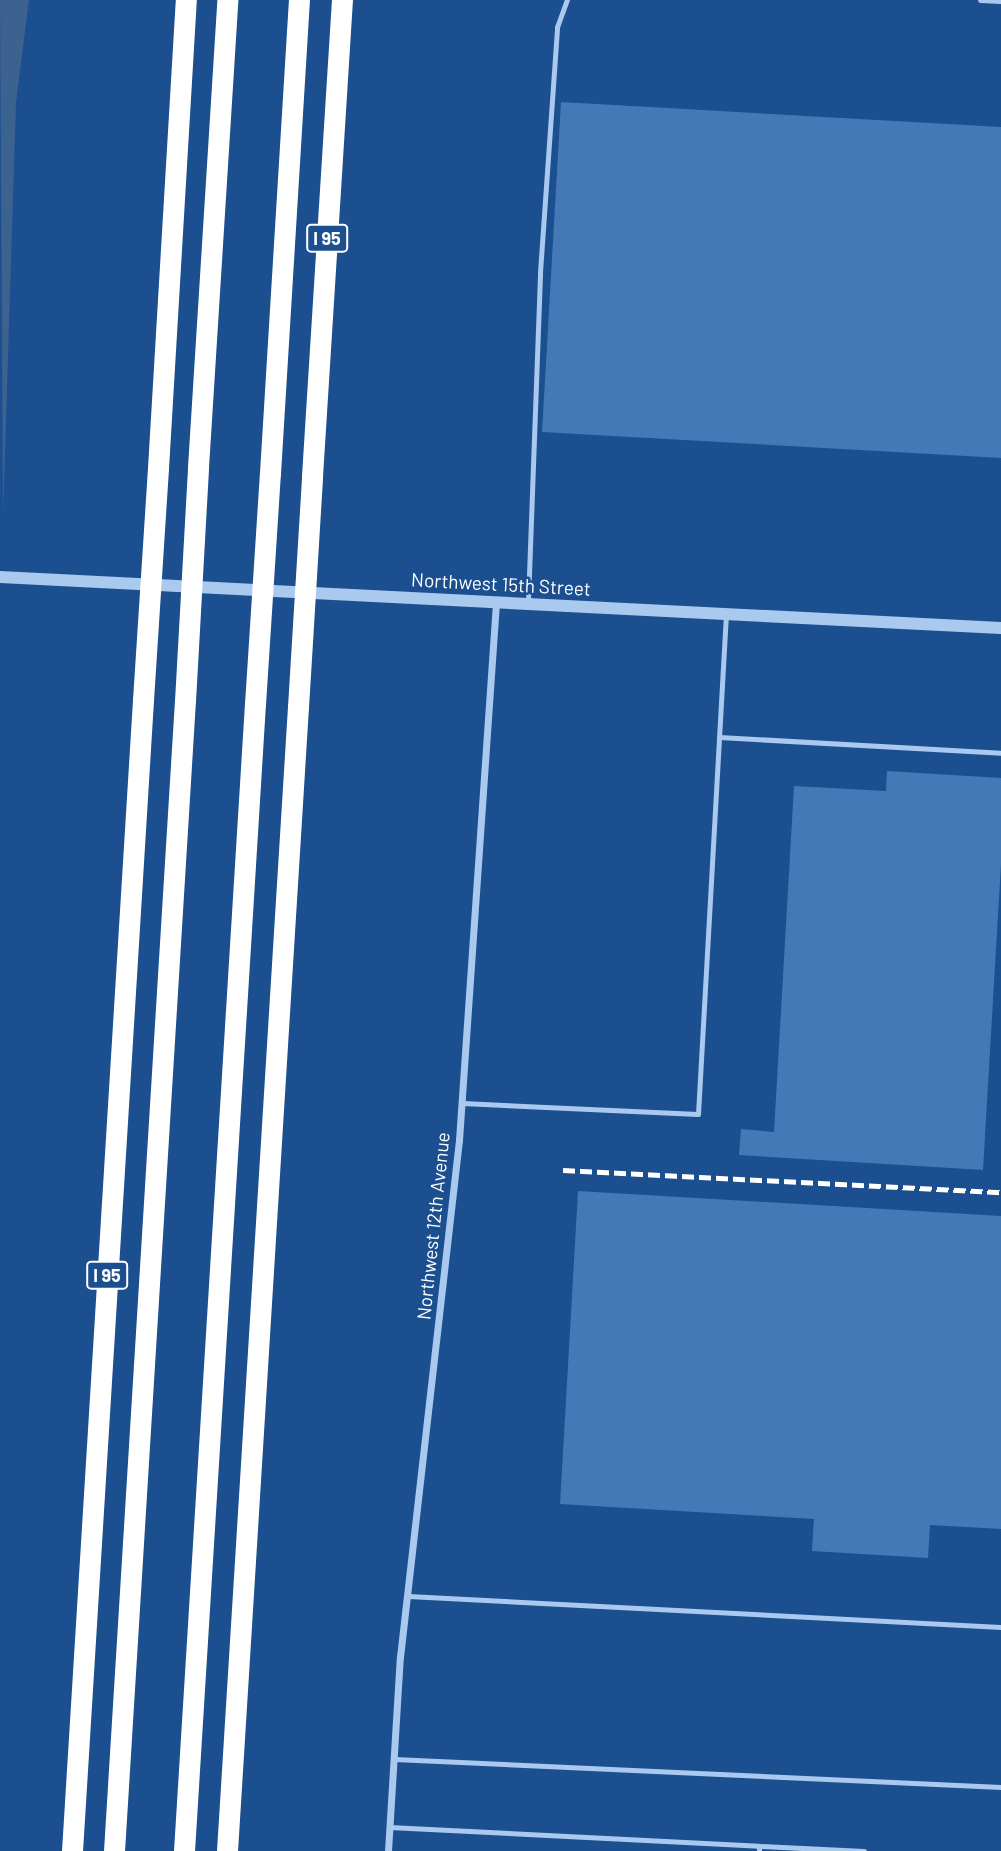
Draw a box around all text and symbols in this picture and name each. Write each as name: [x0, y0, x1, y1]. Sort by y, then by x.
road number: I 95: [306, 224, 348, 252]
street label: Northwest 15th Street: [411, 568, 591, 600]
street label: Northwest 12th Avenue: [412, 1131, 454, 1321]
road number: I 95: [86, 1260, 128, 1290]

